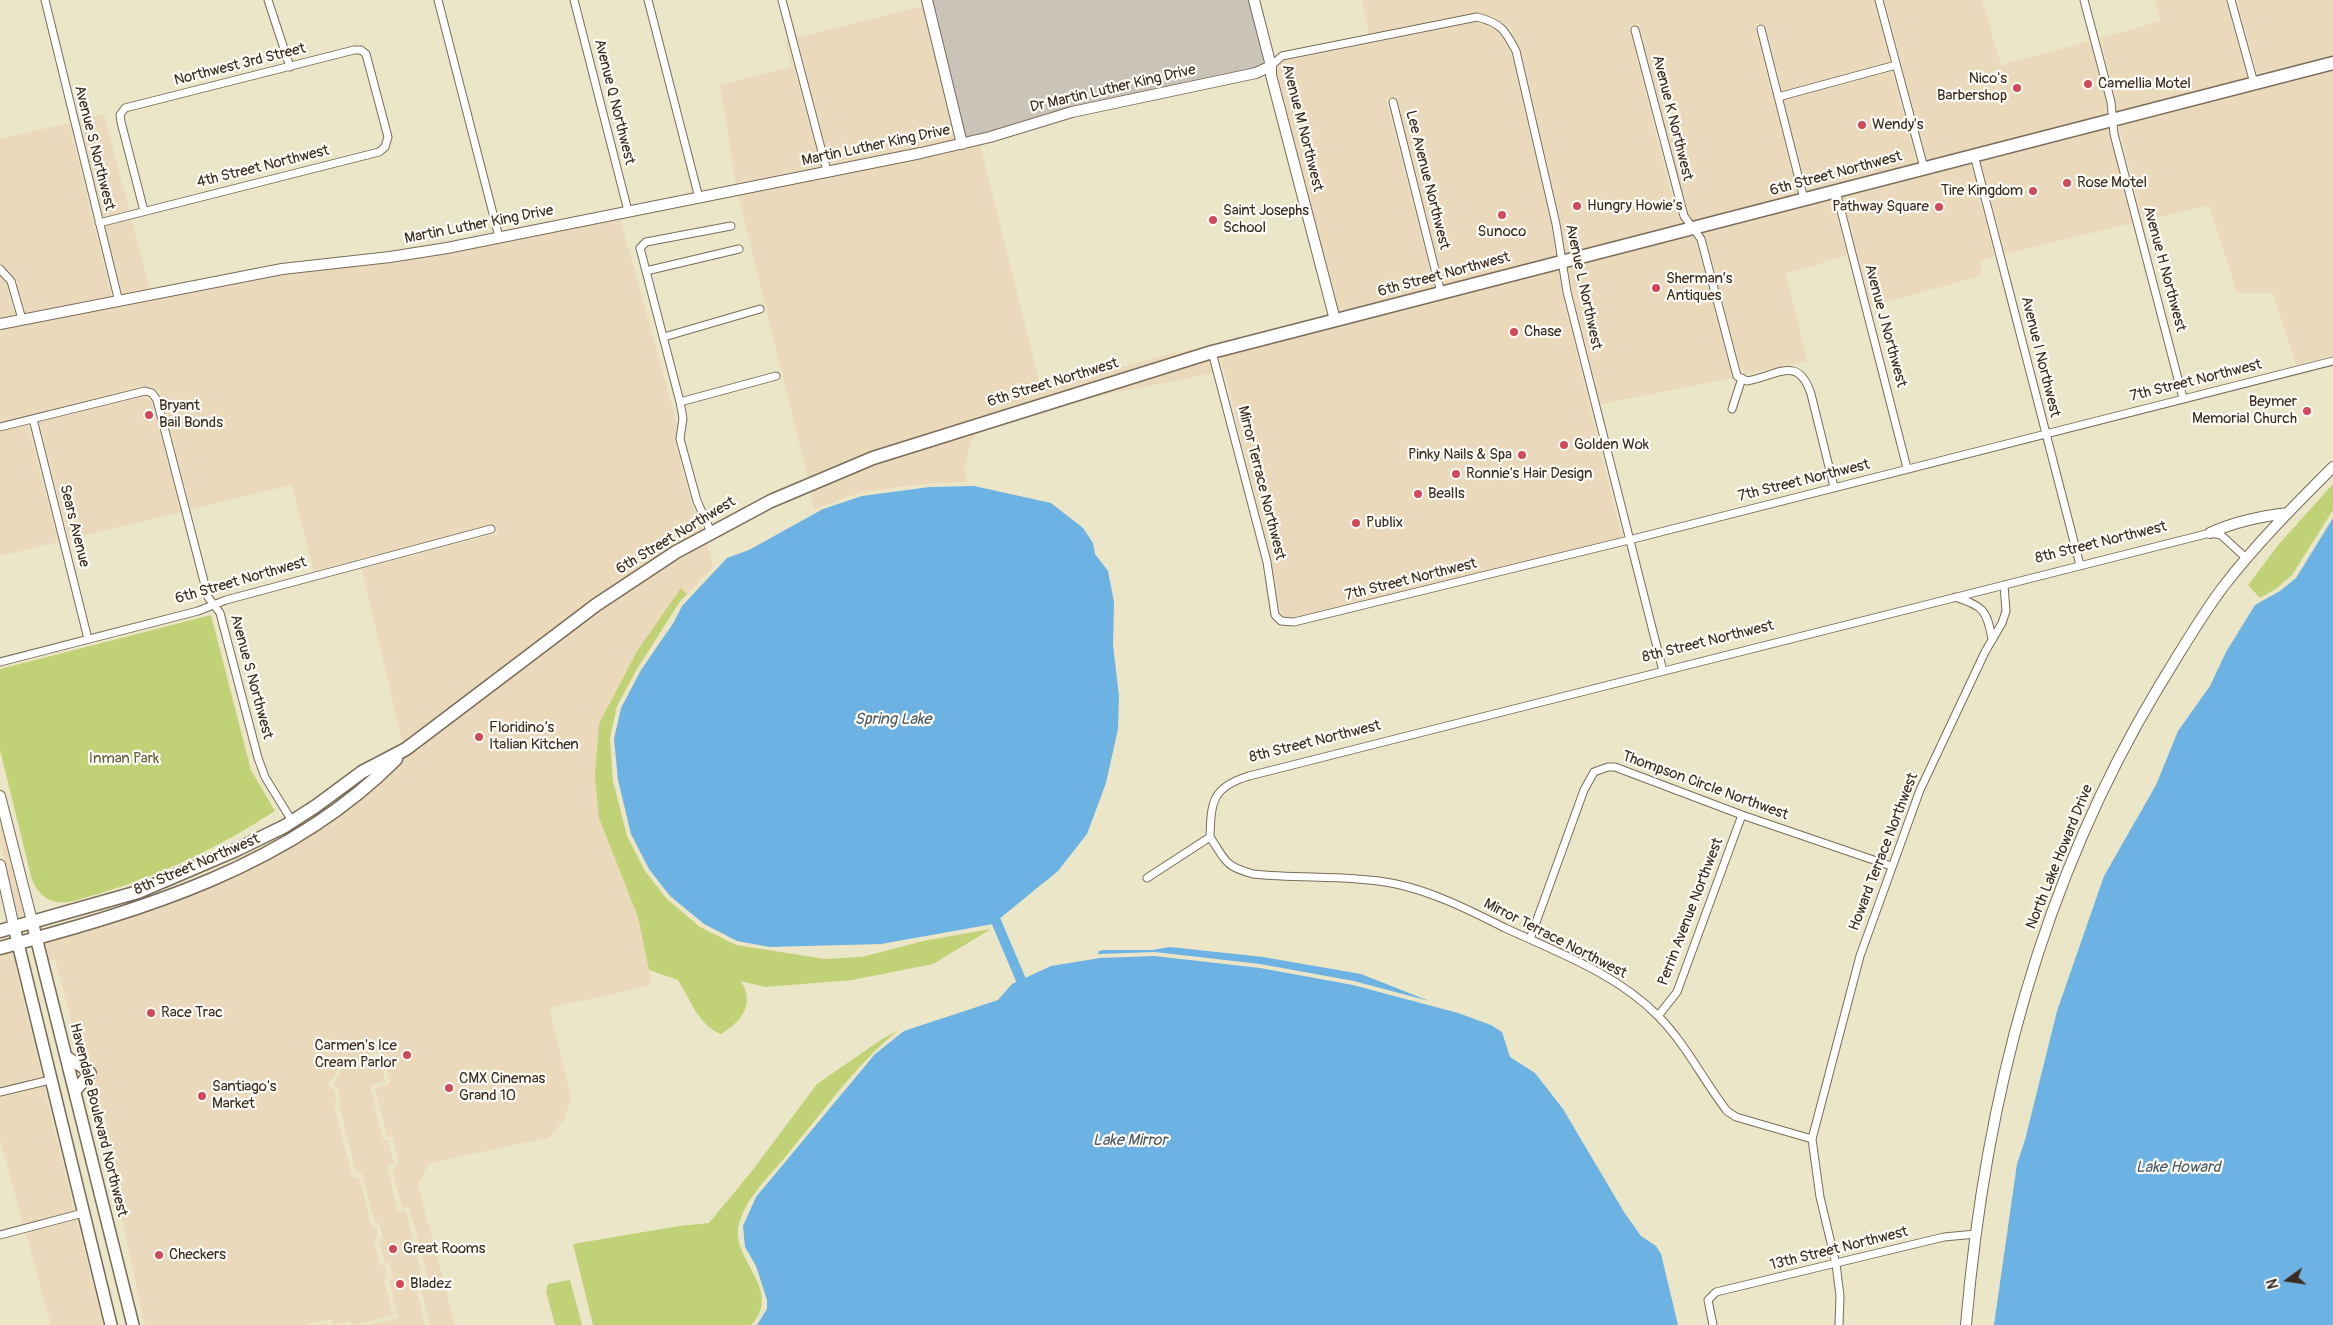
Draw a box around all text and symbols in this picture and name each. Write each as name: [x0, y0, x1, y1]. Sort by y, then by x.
street label: Avenue Q Northwest: [590, 37, 638, 167]
street label: Northwest 3rd Street: [172, 40, 308, 90]
street label: Avenue K Northwest: [1648, 53, 1696, 183]
street label: Dr Martin Luther King Drive: [1028, 61, 1198, 117]
street label: Avenue M Northwest: [1278, 63, 1326, 193]
place label: Nico's Barbershop: [1937, 70, 2007, 105]
place label: Camellia Motel: [2098, 75, 2191, 93]
marker: Camellia Motel: [2082, 78, 2094, 90]
marker: Nico's Barbershop: [2011, 82, 2023, 94]
street label: Avenue S Northwest: [70, 84, 118, 212]
street label: Lee Avenue Northwest: [1401, 109, 1453, 251]
place label: Wendy's: [1872, 116, 1923, 134]
marker: Wendy's: [1856, 119, 1868, 131]
street label: Martin Luther King Drive: [800, 121, 952, 171]
street label: 4th Street Northwest: [195, 142, 331, 192]
street label: 6th Street Northwest: [1768, 148, 1904, 200]
place label: Rose Motel: [2077, 174, 2147, 192]
marker: Rose Motel: [2061, 177, 2073, 189]
place label: Tire Kingdom: [1941, 182, 2023, 200]
marker: Tire Kingdom: [2027, 185, 2039, 197]
place label: Hungry Howie's: [1587, 197, 1682, 215]
place label: Pathway Square: [1832, 198, 1929, 216]
marker: Hungry Howie's: [1571, 200, 1583, 212]
marker: Pathway Square: [1933, 201, 1945, 213]
street label: Martin Luther King Drive: [403, 202, 555, 248]
place label: Saint Josephs School: [1223, 202, 1309, 237]
street label: Avenue H Northwest: [2139, 204, 2189, 334]
marker: Sunoco: [1496, 209, 1508, 221]
marker: Saint Josephs School: [1207, 214, 1219, 226]
place label: Sunoco: [1478, 223, 1526, 241]
street label: Avenue L Northwest: [1561, 223, 1605, 351]
street label: 6th Street Northwest: [1376, 249, 1512, 301]
street label: Avenue J Northwest: [1860, 262, 1910, 390]
place label: Sherman’s Antiques: [1666, 270, 1732, 305]
marker: Sherman’s Antiques: [1650, 282, 1662, 294]
street label: Avenue I Northwest: [2016, 295, 2064, 419]
place label: Chase: [1524, 323, 1561, 341]
marker: Chase: [1508, 326, 1520, 338]
street label: 6th Street Northwest: [985, 355, 1121, 411]
street label: 7th Street Northwest: [2128, 356, 2264, 406]
place label: Beymer Memorial Church: [2192, 393, 2297, 428]
place label: Bryant Bail Bonds: [159, 397, 223, 432]
street label: Mirror Terrace Northwest: [1233, 404, 1289, 562]
marker: Beymer Memorial Church: [2301, 405, 2313, 417]
marker: Bryant Bail Bonds: [143, 409, 155, 421]
place label: Golden Wok: [1574, 436, 1649, 454]
marker: Golden Wok: [1558, 439, 1570, 451]
place label: Pinky Nails & Spa: [1408, 446, 1512, 464]
marker: Pinky Nails & Spa: [1516, 449, 1528, 461]
street label: 7th Street Northwest: [1736, 456, 1872, 506]
place label: Ronnie's Hair Design: [1466, 465, 1593, 483]
marker: Ronnie's Hair Design: [1450, 468, 1462, 480]
street label: Sears Avenue: [55, 483, 93, 569]
place label: Bealls: [1428, 485, 1465, 503]
marker: Bealls: [1412, 488, 1424, 500]
street label: 6th Street Northwest: [613, 493, 739, 579]
place label: Publix: [1366, 514, 1403, 532]
marker: Publix: [1350, 517, 1362, 529]
street label: 8th Street Northwest: [2033, 518, 2169, 568]
street label: 6th Street Northwest: [173, 554, 309, 608]
street label: 7th Street Northwest: [1343, 555, 1479, 605]
street label: Avenue S Northwest: [226, 613, 276, 741]
street label: 8th Street Northwest: [1640, 617, 1776, 667]
water label: Spring Lake: [855, 710, 931, 730]
street label: 8th Street Northwest: [1247, 717, 1383, 767]
place label: Floridino’s Italian Kitchen: [489, 719, 579, 754]
marker: Floridino’s Italian Kitchen: [473, 731, 485, 743]
street label: Thompson Circle Northwest: [1619, 747, 1791, 825]
park label: Inman Park: [89, 750, 159, 768]
street label: Howard Terrace Northwest: [1846, 770, 1922, 934]
street label: North Lake Howard Drive: [2023, 782, 2097, 932]
street label: 8th Street Northwest: [131, 830, 263, 900]
street label: Perrin Avenue Northwest: [1654, 836, 1728, 988]
street label: Mirror Terrace Northwest: [1480, 895, 1630, 983]
place label: Race Trac: [161, 1004, 223, 1022]
marker: Race Trac: [145, 1007, 157, 1019]
street label: Havendale Boulevard Northwest: [65, 1021, 131, 1219]
place label: Carmen's Ice Cream Parlor: [314, 1037, 397, 1072]
marker: Carmen's Ice Cream Parlor: [401, 1049, 413, 1061]
place label: CMX Cinemas Grand 10: [459, 1070, 545, 1105]
place label: Santiago's Market: [212, 1078, 277, 1113]
marker: CMX Cinemas Grand 10: [443, 1082, 455, 1094]
marker: Santiago's Market: [196, 1090, 208, 1102]
water label: Lake Mirror: [1093, 1131, 1167, 1151]
water label: Lake Howard: [2136, 1158, 2220, 1178]
street label: 13th Street Northwest: [1768, 1223, 1910, 1275]
place label: Great Rooms: [403, 1240, 485, 1258]
marker: Great Rooms: [387, 1243, 399, 1255]
place label: Checkers: [169, 1246, 226, 1264]
marker: Checkers: [153, 1249, 165, 1261]
north arrow: [2263, 1255, 2313, 1305]
place label: Bladez: [410, 1275, 452, 1293]
text: N: [2264, 1277, 2282, 1290]
marker: Bladez: [394, 1278, 406, 1290]

